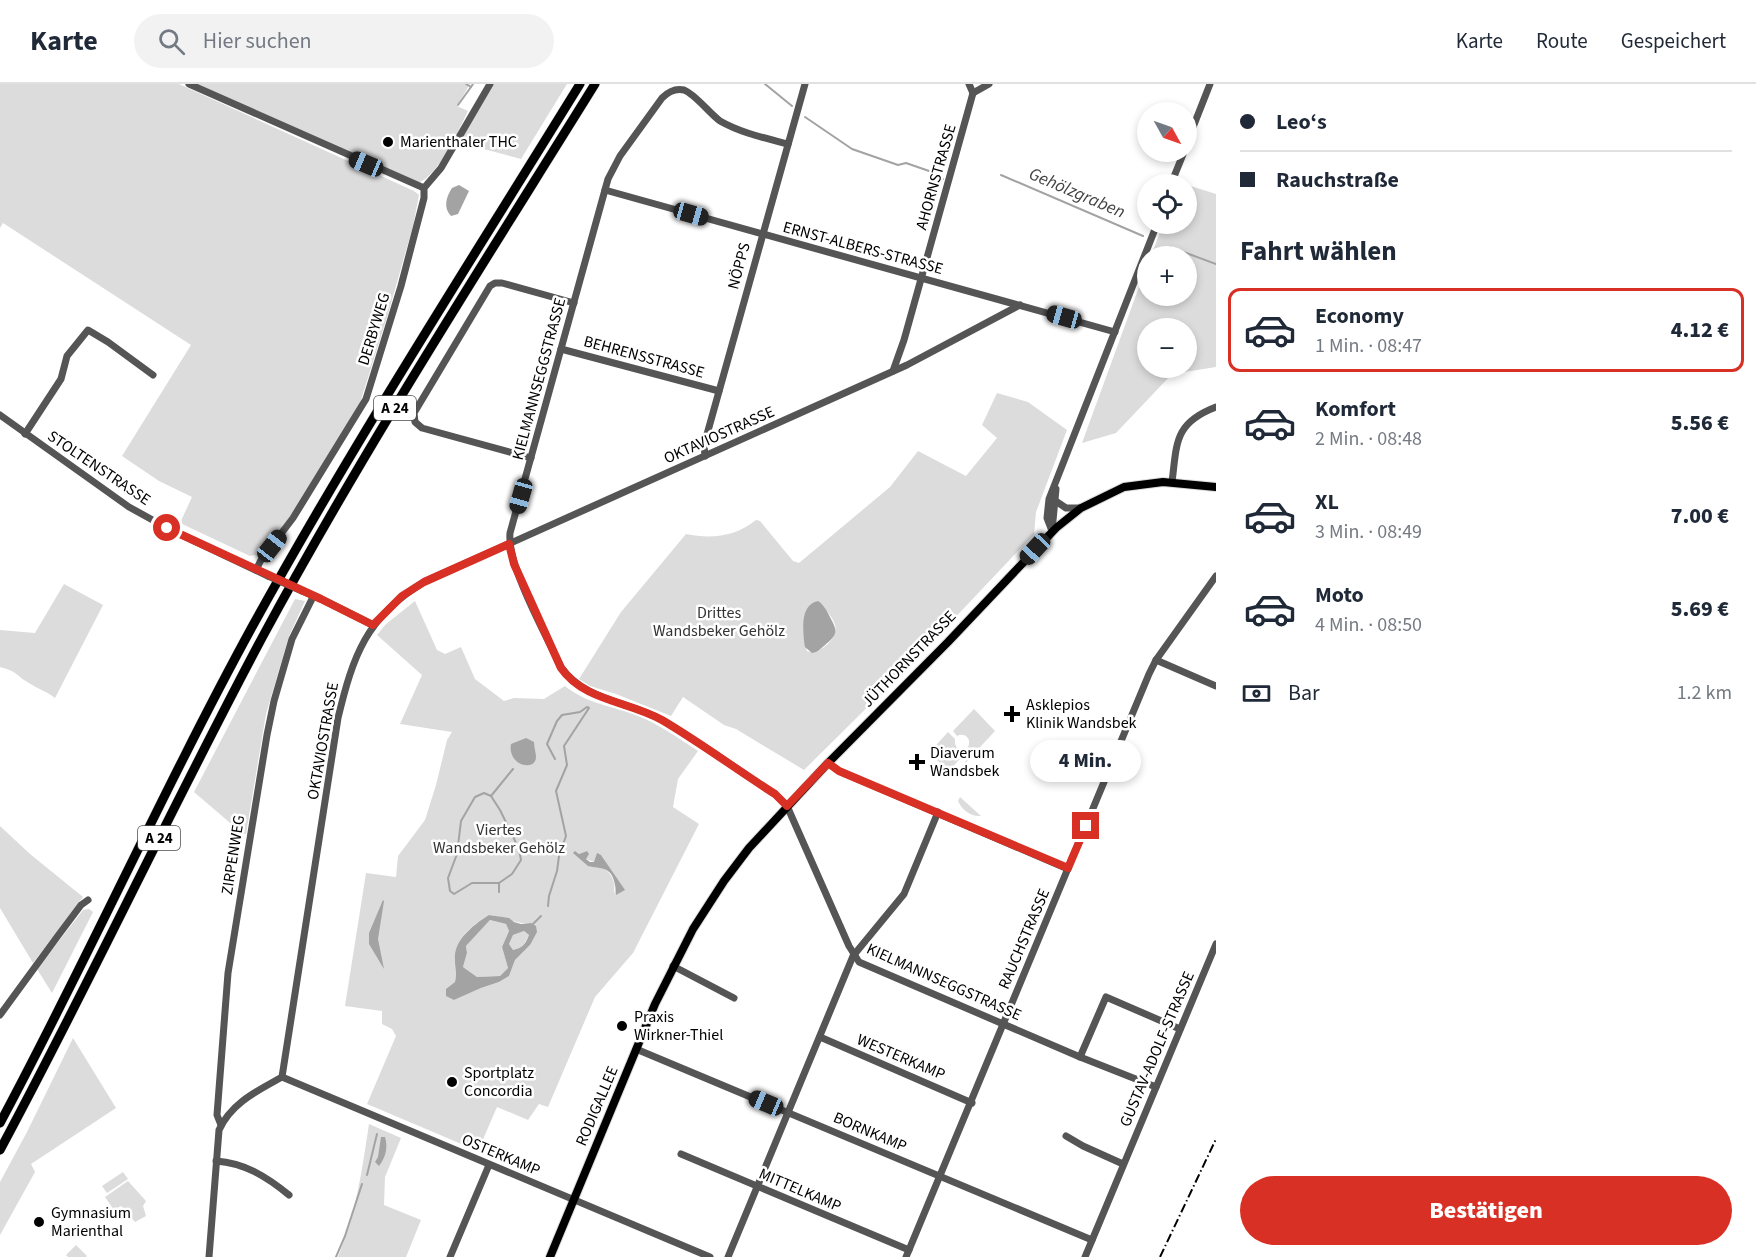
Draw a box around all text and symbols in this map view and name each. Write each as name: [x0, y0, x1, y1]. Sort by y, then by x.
search box: [134, 14, 554, 68]
text: Karte: [30, 21, 98, 61]
icon: search: [155, 25, 188, 58]
text: Hier suchen: [203, 25, 312, 57]
text: Karte: [1456, 26, 1503, 56]
text: Route: [1536, 26, 1588, 56]
text: Gespeichert: [1621, 26, 1726, 56]
north arrow: [1137, 102, 1197, 162]
map controls: [1137, 102, 1197, 378]
text: Leo‘s: [1276, 106, 1327, 138]
street label: AHORNSTRASSE: [910, 122, 962, 232]
place label: Marienthaler THC: [400, 131, 517, 153]
marker: Marienthaler THC: [381, 135, 395, 149]
car: [346, 149, 386, 179]
water label: Gehölzgraben: [1025, 161, 1129, 225]
text: Rauchstraße: [1276, 164, 1399, 196]
button: locate: [1137, 174, 1197, 234]
car: [671, 200, 711, 228]
street label: ERNST-ALBERS-STRASSE: [780, 216, 946, 280]
text: Fahrt wählen: [1240, 232, 1397, 271]
street label: NÖPPS: [722, 240, 756, 292]
button: +: [1137, 246, 1197, 306]
street label: DERBYWEG: [353, 290, 395, 368]
street label: KIELMANNSEGGSTRASSE: [507, 295, 571, 463]
text: Economy: [1315, 300, 1404, 332]
car: [1044, 303, 1084, 331]
icon: car: [1243, 303, 1297, 357]
text: 4.12 €: [1671, 314, 1729, 346]
button: −: [1137, 318, 1197, 378]
street label: BEHRENSSTRASSE: [581, 330, 707, 384]
text: 1 Min. · 08:47: [1315, 332, 1422, 360]
text: Komfort: [1315, 393, 1396, 425]
road number: A 24: [374, 396, 416, 420]
icon: car: [1243, 396, 1297, 450]
street label: OKTAVIOSTRASSE: [660, 401, 778, 469]
text: 5.56 €: [1671, 407, 1729, 439]
street label: STOLTENSTRASSE: [43, 425, 155, 511]
text: 2 Min. · 08:48: [1315, 425, 1422, 453]
car: [507, 476, 535, 516]
text: XL: [1315, 486, 1339, 518]
icon: car: [1243, 489, 1297, 543]
text: 7.00 €: [1671, 500, 1729, 532]
route start: [153, 514, 180, 541]
text: 3 Min. · 08:49: [1315, 518, 1422, 546]
car: [254, 526, 290, 566]
car: [1016, 530, 1054, 568]
text: Moto: [1315, 579, 1364, 611]
icon: car: [1243, 582, 1297, 636]
text: 5.69 €: [1671, 593, 1729, 625]
park label: Drittes Wandsbeker Gehölz: [653, 602, 785, 642]
street label: JÜTHORNSTRASSE: [857, 606, 961, 712]
text: 4 Min. · 08:50: [1315, 611, 1422, 639]
icon: cash: [1240, 677, 1273, 710]
text: Bar: [1288, 677, 1320, 709]
text: 1.2 km: [1677, 679, 1732, 707]
street label: OKTAVIOSTRASSE: [302, 681, 344, 801]
place label: Asklepios Klinik Wandsbek: [1026, 694, 1137, 734]
marker: Asklepios Klinik Wandsbek: [1003, 705, 1021, 723]
callout: 4 Min.: [1030, 739, 1142, 781]
place label: Diaverum Wandsbek: [930, 742, 999, 782]
text: 4 Min.: [1059, 747, 1112, 775]
marker: Diaverum Wandsbek: [908, 753, 926, 771]
route end: [1072, 812, 1099, 839]
street label: ZIRPENWEG: [216, 813, 250, 897]
park label: Viertes Wandsbeker Gehölz: [433, 819, 565, 859]
road number: A 24: [138, 826, 180, 850]
street label: RAUCHSTRASSE: [993, 885, 1055, 993]
street label: KIELMANNSEGGSTRASSE: [863, 938, 1025, 1026]
street label: GUSTAV-ADOLF-STRASSE: [1114, 968, 1200, 1130]
place label: Praxis Wirkner-Thiel: [634, 1006, 723, 1046]
marker: Praxis Wirkner-Thiel: [615, 1019, 629, 1033]
street label: WESTERKAMP: [854, 1029, 948, 1085]
place label: Sportplatz Concordia: [464, 1062, 534, 1102]
street label: RODIGALLEE: [570, 1063, 624, 1149]
marker: Sportplatz Concordia: [445, 1075, 459, 1089]
car: [746, 1088, 786, 1118]
street label: BORNKAMP: [830, 1107, 910, 1157]
street label: OSTERKAMP: [458, 1129, 544, 1181]
street label: MITTELKAMP: [755, 1163, 845, 1217]
button: Bestätigen: [1240, 1176, 1732, 1245]
place label: Gymnasium Marienthal: [51, 1202, 131, 1242]
marker: Gymnasium Marienthal: [32, 1215, 46, 1229]

